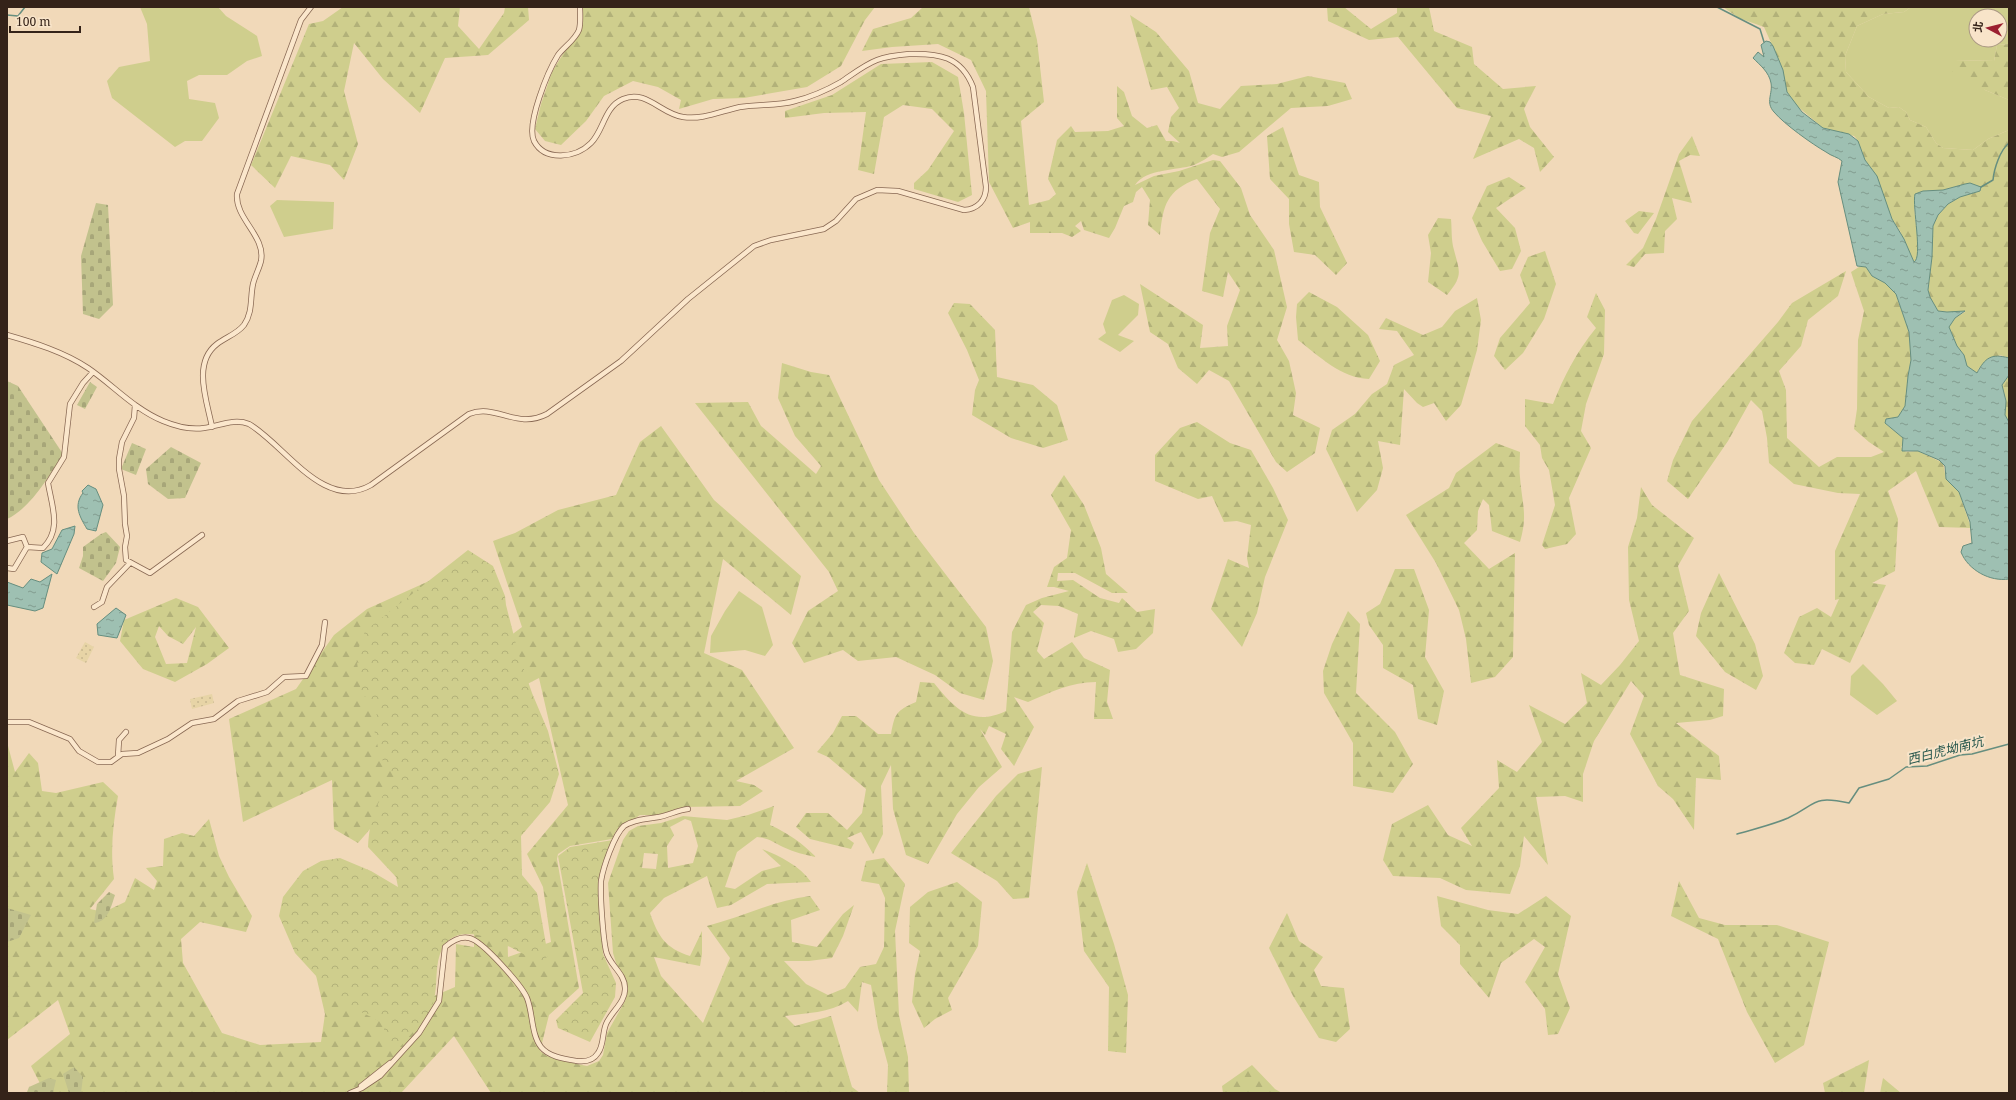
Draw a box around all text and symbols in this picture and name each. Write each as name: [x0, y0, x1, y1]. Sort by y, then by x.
scale bar: [10, 8, 80, 34]
north arrow: [1968, 8, 2008, 48]
text: 100 m: [16, 13, 51, 30]
text: 北: [1969, 20, 1986, 33]
water label: 西白虎坳南坑: [1905, 731, 1987, 768]

